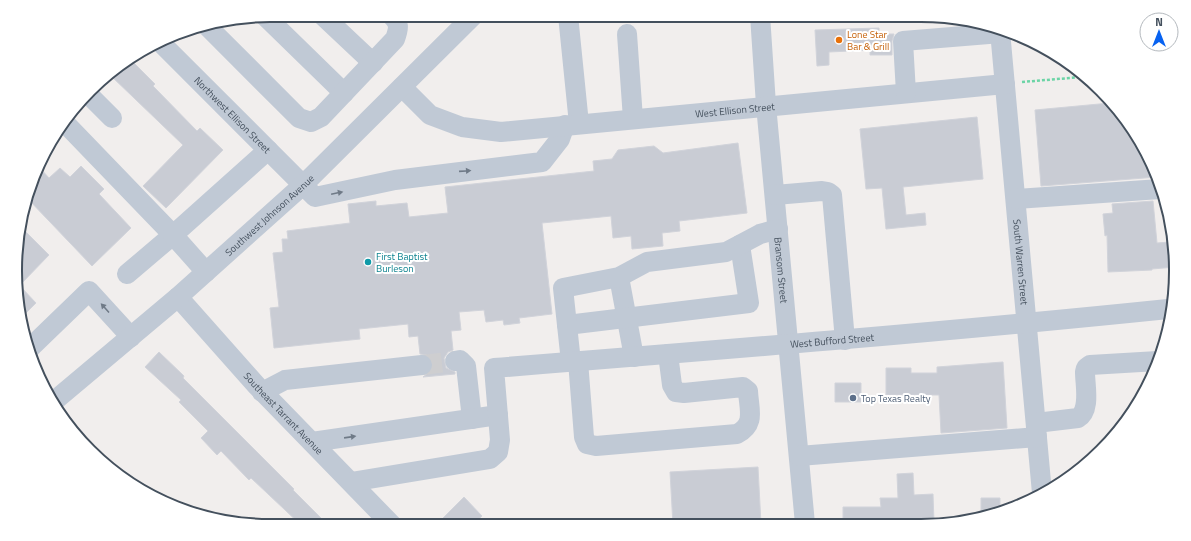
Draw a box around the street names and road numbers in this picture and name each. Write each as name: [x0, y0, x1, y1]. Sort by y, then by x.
street label: Northwest Ellison Street: [191, 73, 274, 157]
street label: West Ellison Street: [694, 99, 776, 121]
street label: Southwest Johnson Avenue: [222, 171, 318, 260]
street label: South Warren Street: [1009, 219, 1032, 306]
street label: Bransom Street: [770, 236, 791, 304]
street label: West Bufford Street: [789, 330, 875, 352]
street label: Southeast Tarrant Avenue: [240, 369, 327, 458]

